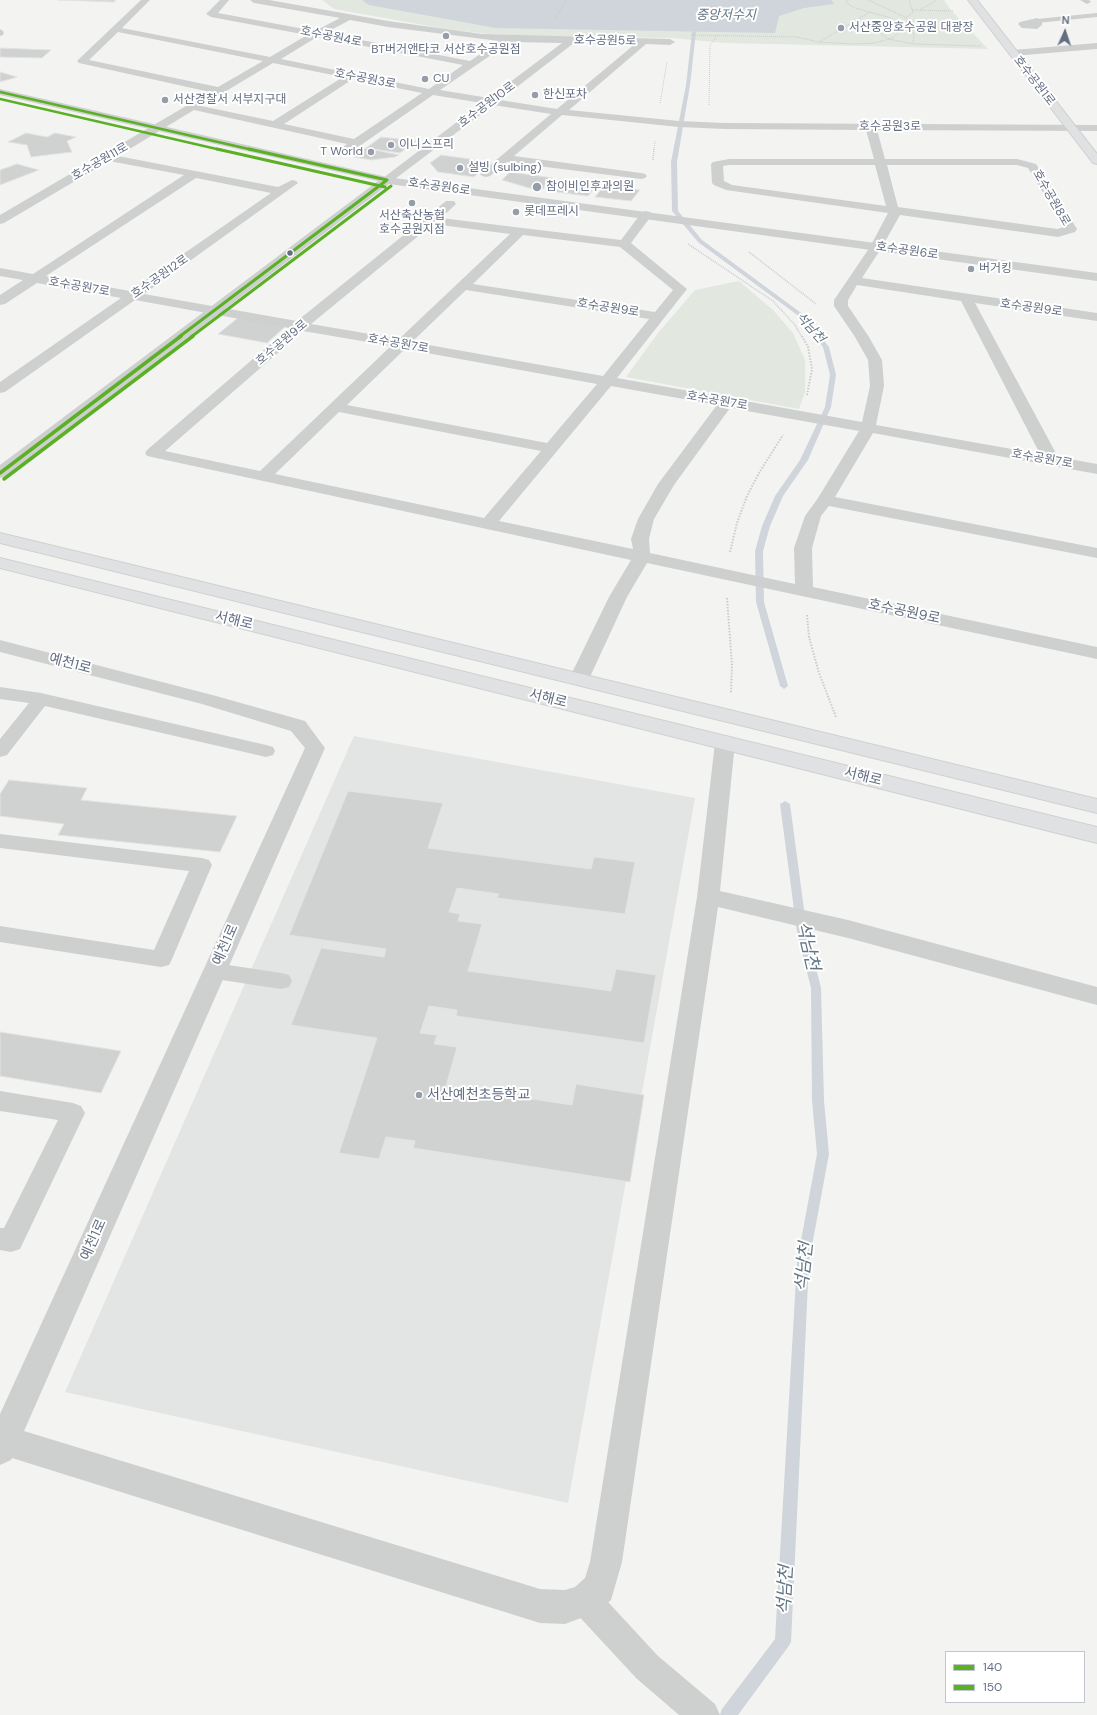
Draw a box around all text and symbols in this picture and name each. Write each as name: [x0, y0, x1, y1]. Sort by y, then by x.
water label: 중앙저수지: [696, 8, 756, 24]
north arrow: [1045, 12, 1085, 52]
text: N: [1061, 13, 1070, 27]
place label: 서산중앙호수공원 대광장: [849, 21, 974, 35]
marker: 서산중앙호수공원 대광장: [836, 23, 846, 33]
street label: 호수공원4로: [299, 24, 363, 50]
marker: BT버거앤타코 서산호수공원점: [441, 31, 451, 41]
street label: 호수공원5로: [574, 33, 636, 49]
place label: BT버거앤타코 서산호수공원점: [371, 43, 521, 57]
street label: 호수공원1로: [1010, 53, 1058, 109]
street label: 호수공원3로: [333, 66, 397, 92]
place label: CU: [433, 72, 449, 86]
marker: CU: [420, 74, 430, 84]
street label: 호수공원10로: [456, 79, 518, 131]
place label: 한신포차: [543, 88, 587, 102]
marker: 한신포차: [530, 90, 540, 100]
place label: 서산경찰서 서부지구대: [173, 93, 287, 107]
marker: 서산경찰서 서부지구대: [160, 95, 170, 105]
street label: 호수공원3로: [859, 120, 921, 134]
place label: 이니스프리: [399, 138, 454, 152]
street label: 호수공원11로: [69, 140, 131, 184]
marker: 이니스프리: [386, 140, 396, 150]
place label: T World: [320, 145, 363, 159]
marker: T World: [366, 147, 376, 157]
place label: 설빙 (sulbing): [468, 161, 542, 175]
marker: 설빙 (sulbing): [455, 163, 465, 173]
street label: 호수공원8로: [1029, 167, 1073, 229]
street label: 호수공원6로: [407, 176, 471, 198]
place label: 참이비인후과의원: [546, 180, 634, 194]
marker: 참이비인후과의원: [531, 181, 543, 193]
marker: 서산축산농협 호수공원지점: [407, 198, 417, 208]
place label: 롯데프레시: [524, 205, 579, 219]
marker: 롯데프레시: [511, 207, 521, 217]
place label: 서산축산농협 호수공원지점: [379, 209, 445, 237]
street label: 호수공원6로: [875, 240, 939, 262]
unlabelled marker: [285, 248, 295, 258]
street label: 호수공원12로: [129, 252, 191, 302]
place label: 버거킹: [979, 262, 1012, 276]
marker: 버거킹: [966, 264, 976, 274]
street label: 호수공원7로: [47, 275, 111, 299]
street label: 호수공원9로: [576, 296, 640, 320]
street label: 호수공원9로: [999, 297, 1063, 319]
water label: 석남천: [792, 309, 828, 347]
street label: 호수공원9로: [253, 317, 311, 369]
street label: 호수공원7로: [366, 332, 430, 356]
street label: 호수공원7로: [685, 389, 749, 413]
street label: 호수공원7로: [1010, 447, 1074, 471]
street label: 호수공원9로: [866, 596, 942, 628]
street label: 서해로: [213, 608, 255, 634]
street label: 예천1로: [47, 650, 93, 678]
street label: 서해로: [527, 686, 569, 712]
street label: 서해로: [842, 764, 884, 790]
water label: 석남천: [791, 919, 823, 973]
street label: 예천1로: [210, 922, 242, 968]
place label: 서산예천초등학교: [427, 1087, 530, 1103]
marker: 서산예천초등학교: [414, 1090, 424, 1100]
street label: 예천1로: [78, 1217, 110, 1263]
water label: 석남천: [792, 1241, 818, 1293]
water label: 석남천: [774, 1565, 798, 1615]
legend: [945, 1651, 1085, 1703]
text: 140: [983, 1659, 1002, 1675]
text: 150: [983, 1679, 1002, 1695]

